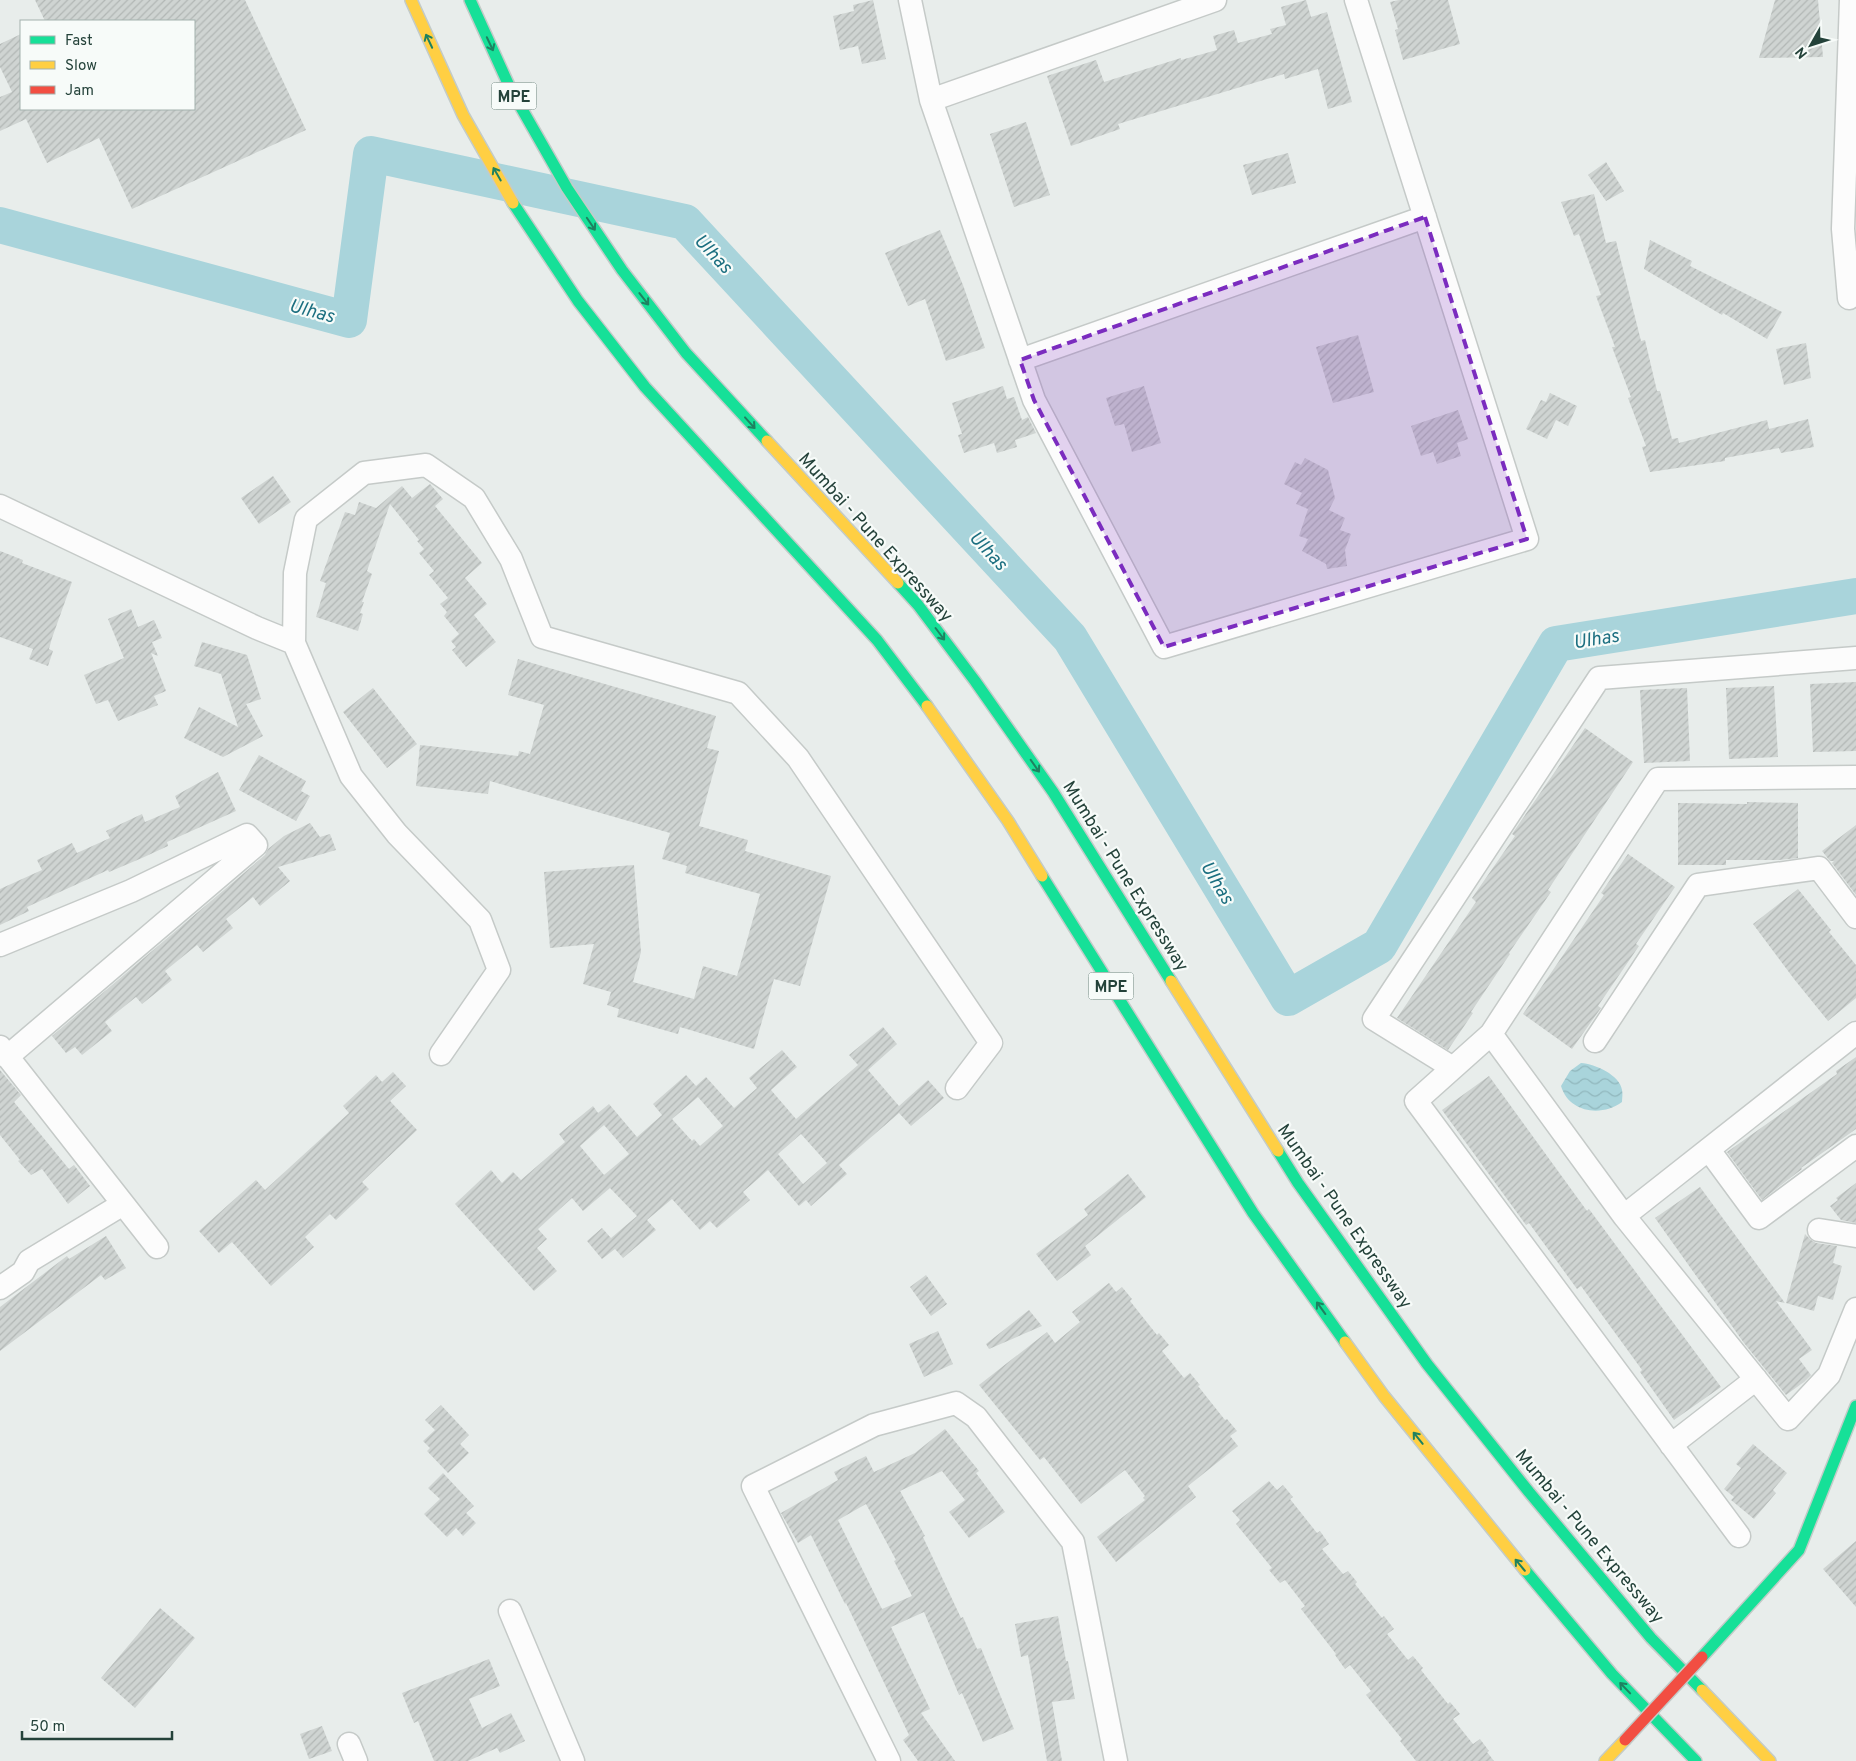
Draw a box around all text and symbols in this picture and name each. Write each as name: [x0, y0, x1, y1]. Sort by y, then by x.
legend: [20, 20, 195, 110]
north arrow: [1786, 20, 1836, 70]
text: Fast: [65, 32, 93, 51]
one-way arrow: [424, 34, 434, 49]
one-way arrow: [486, 36, 495, 51]
text: N: [1792, 43, 1812, 61]
text: Slow: [65, 57, 97, 76]
text: Jam: [65, 82, 94, 101]
road number: MPE: [492, 82, 536, 110]
one-way arrow: [492, 167, 501, 182]
one-way arrow: [586, 217, 596, 231]
water label: Ulhas: [688, 229, 737, 280]
one-way arrow: [639, 292, 650, 305]
water label: Ulhas: [286, 294, 337, 330]
one-way arrow: [744, 416, 755, 429]
street label: Mumbai - Pune Expressway: [793, 448, 957, 628]
water label: Ulhas: [963, 526, 1012, 577]
water label: Ulhas: [1572, 624, 1621, 655]
one-way arrow: [935, 627, 945, 641]
one-way arrow: [1030, 759, 1040, 773]
street label: Mumbai - Pune Expressway: [1057, 777, 1193, 976]
water label: Ulhas: [1194, 857, 1239, 909]
road number: MPE: [1088, 972, 1134, 999]
street label: Mumbai - Pune Expressway: [1271, 1120, 1416, 1314]
one-way arrow: [1316, 1301, 1326, 1315]
one-way arrow: [1412, 1432, 1423, 1445]
street label: Mumbai - Pune Expressway: [1509, 1445, 1668, 1629]
one-way arrow: [1514, 1558, 1526, 1571]
one-way arrow: [1619, 1682, 1632, 1694]
scale bar: [22, 1708, 172, 1740]
text: 50 m: [30, 1718, 65, 1737]

